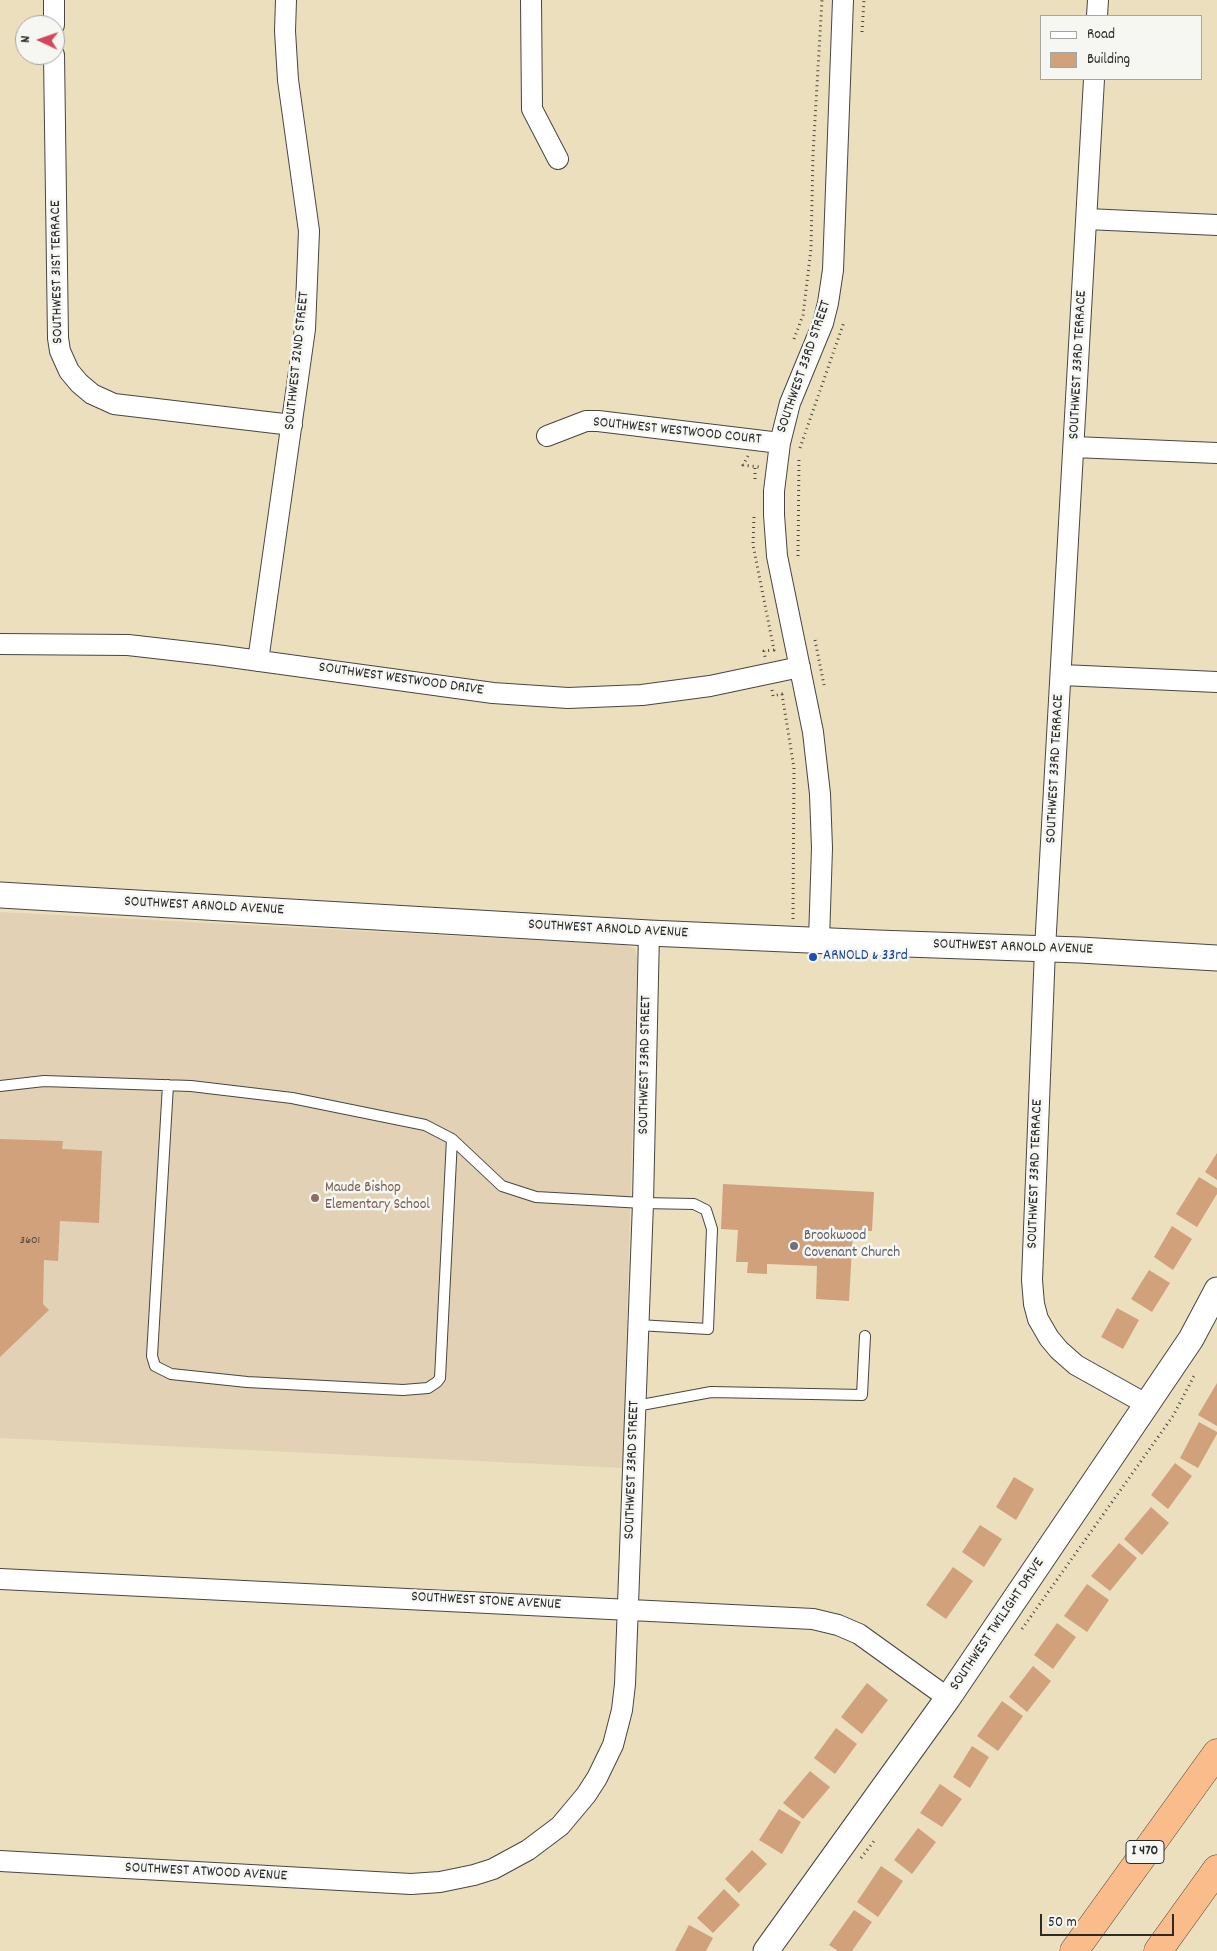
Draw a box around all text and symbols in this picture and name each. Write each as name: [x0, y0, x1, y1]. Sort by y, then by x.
north arrow: [15, 15, 65, 65]
legend: [1040, 15, 1202, 80]
text: Road: [1087, 24, 1115, 46]
text: N: [16, 35, 36, 43]
text: Building: [1087, 49, 1130, 71]
street label: SOUTHWEST 31ST TERRACE: [48, 200, 68, 344]
street label: SOUTHWEST 33RD TERRACE: [1066, 290, 1092, 440]
street label: SOUTHWEST 32ND STREET: [282, 291, 314, 431]
street label: SOUTHWEST 33RD STREET: [774, 298, 836, 436]
street label: SOUTHWEST WESTWOOD COURT: [592, 414, 762, 450]
street label: SOUTHWEST WESTWOOD DRIVE: [317, 660, 485, 700]
street label: SOUTHWEST 33RD TERRACE: [1043, 694, 1069, 844]
street label: SOUTHWEST ARNOLD AVENUE: [124, 894, 284, 920]
street label: SOUTHWEST ARNOLD AVENUE: [528, 917, 688, 943]
street label: SOUTHWEST ARNOLD AVENUE: [933, 936, 1093, 960]
place label: ARNOLD & 33rd: [823, 948, 908, 966]
marker: ARNOLD & 33rd: [807, 951, 819, 963]
street label: SOUTHWEST 33RD STREET: [636, 995, 656, 1135]
street label: SOUTHWEST 33RD TERRACE: [1024, 1099, 1048, 1249]
place label: Maude Bishop Elementary School: [325, 1180, 430, 1215]
marker: Maude Bishop Elementary School: [309, 1192, 321, 1204]
place label: Brookwood Covenant Church: [804, 1228, 900, 1263]
house number: 3601: [20, 1234, 40, 1248]
marker: Brookwood Covenant Church: [788, 1240, 800, 1252]
street label: SOUTHWEST 33RD STREET: [622, 1400, 644, 1540]
street label: SOUTHWEST TWILIGHT DRIVE: [947, 1555, 1049, 1695]
street label: SOUTHWEST STONE AVENUE: [411, 1589, 561, 1615]
road number: I 470: [1126, 1840, 1164, 1864]
street label: SOUTHWEST ATWOOD AVENUE: [124, 1860, 288, 1886]
scale bar: [1042, 1904, 1176, 1936]
text: 50 m: [1048, 1912, 1077, 1934]

